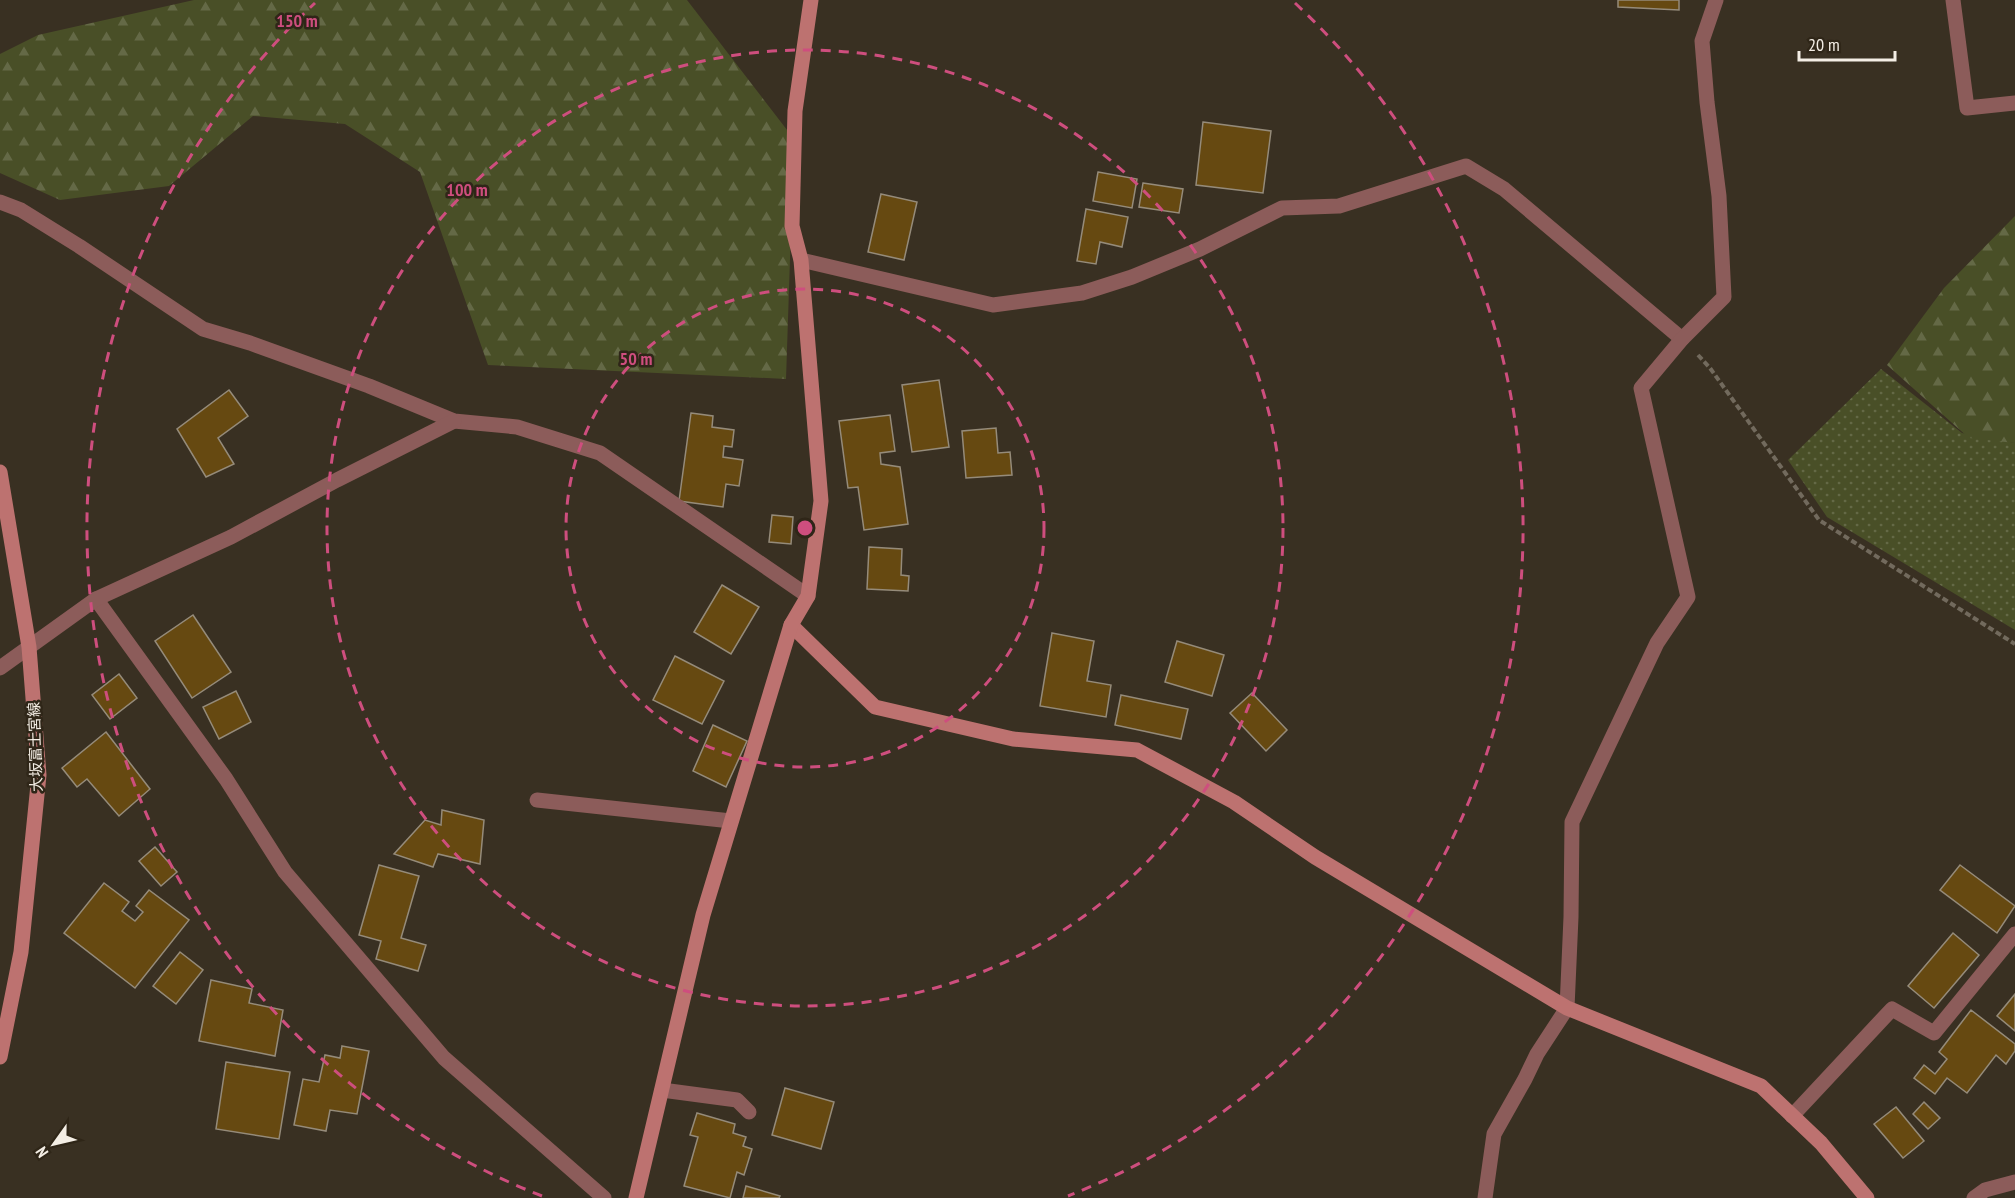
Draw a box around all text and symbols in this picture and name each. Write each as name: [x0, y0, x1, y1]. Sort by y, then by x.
text: 150 m: [276, 9, 318, 32]
scale bar: [1799, 24, 1895, 62]
text: 20 m: [1808, 33, 1840, 56]
text: 100 m: [446, 178, 488, 201]
text: 50 m: [620, 347, 652, 370]
centre of rings: [795, 518, 815, 538]
street label: 大坂富士宮線: [24, 702, 46, 792]
north arrow: [24, 1114, 84, 1174]
text: N: [31, 1143, 52, 1162]

